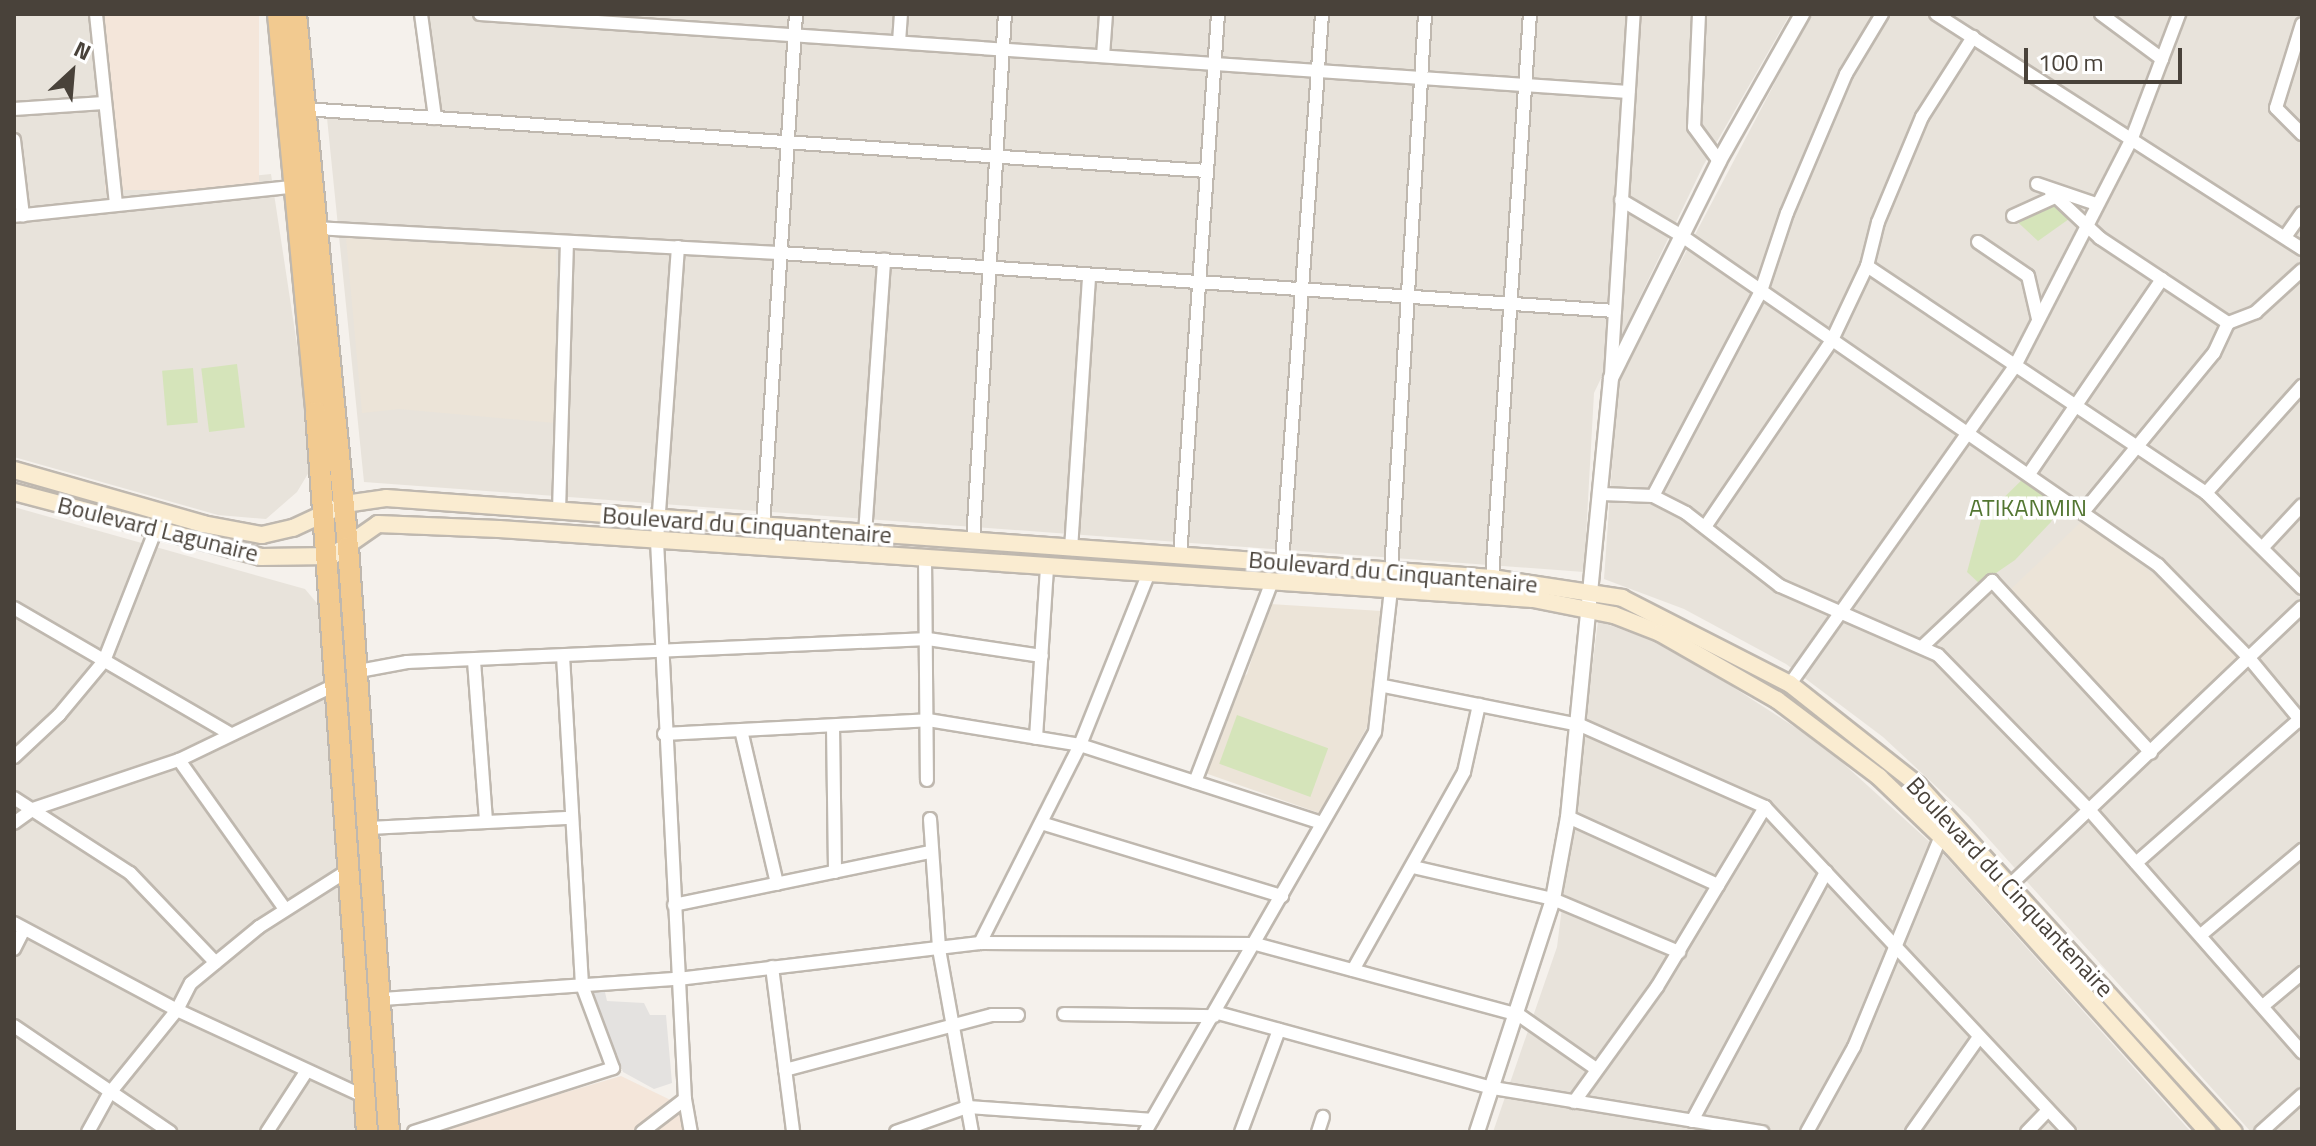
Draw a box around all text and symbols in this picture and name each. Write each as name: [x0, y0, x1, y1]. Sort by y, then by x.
north arrow: [32, 32, 112, 112]
text: N: [68, 32, 97, 69]
scale bar: [2028, 32, 2186, 82]
text: 100 m: [2038, 44, 2104, 80]
street label: Boulevard Lagunaire: [55, 490, 261, 568]
park label: ATIKANMIN: [1969, 494, 2087, 522]
street label: Boulevard du Cinquantenaire: [601, 501, 893, 549]
street label: Boulevard du Cinquantenaire: [1247, 545, 1539, 599]
street label: Boulevard du Cinquantenaire: [1901, 771, 2119, 1003]

